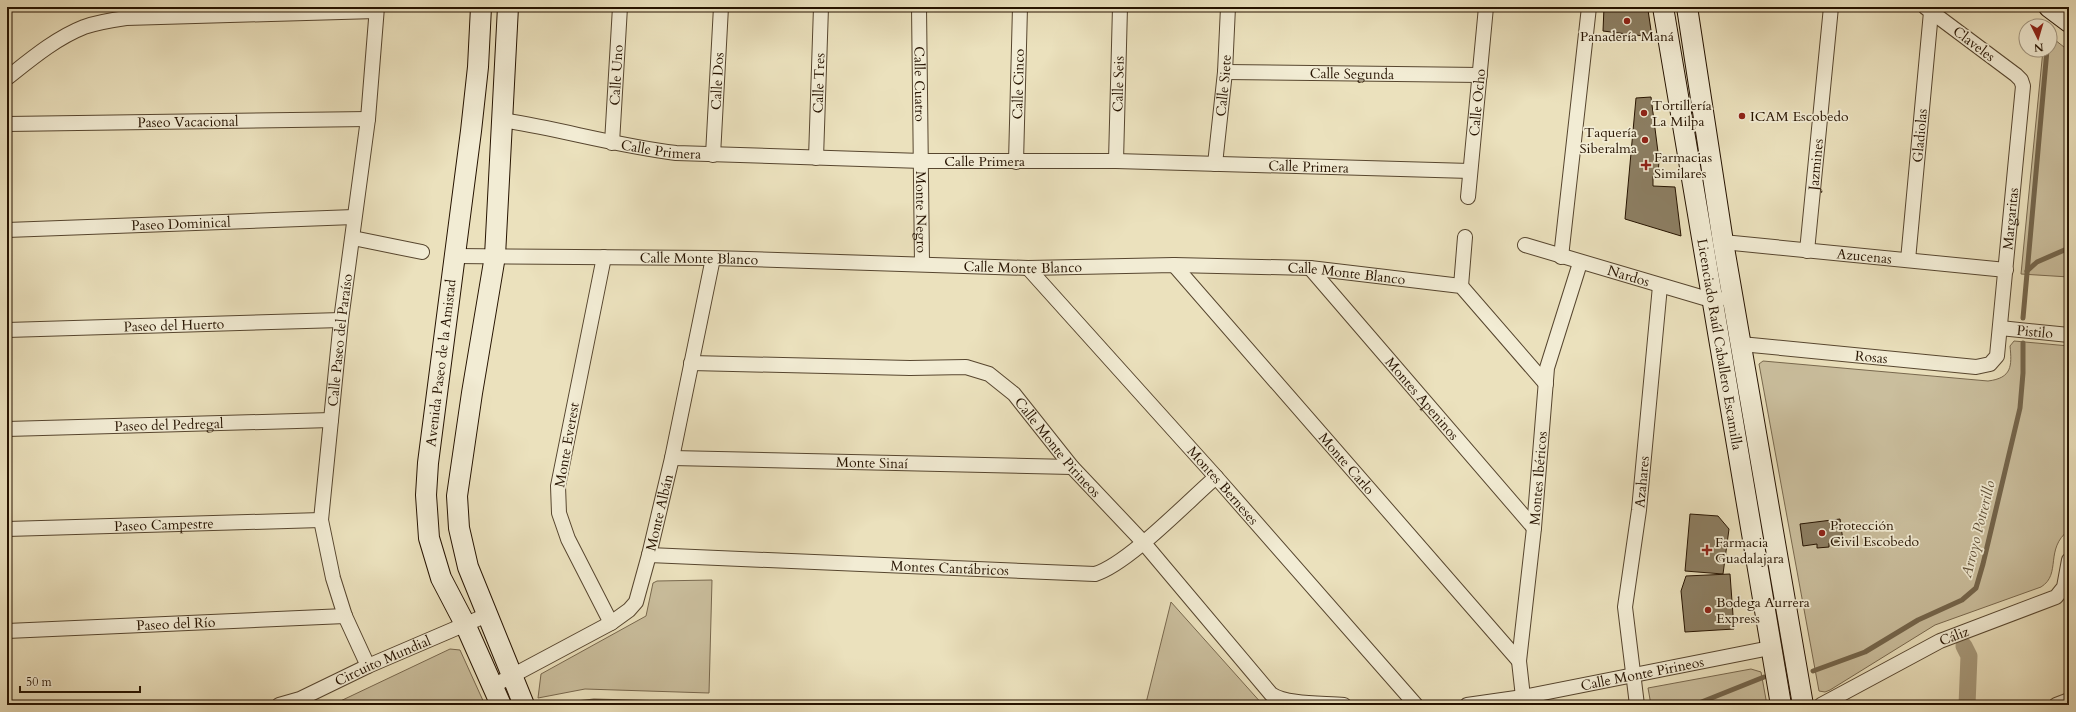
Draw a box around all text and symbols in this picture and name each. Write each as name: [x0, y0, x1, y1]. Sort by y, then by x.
marker: Panadería Maná: [1622, 16, 1632, 26]
north arrow: [2018, 18, 2058, 58]
street label: Claveles: [1949, 22, 1999, 66]
place label: Panadería Maná: [1580, 27, 1674, 46]
text: N: [2033, 40, 2044, 55]
street label: Calle Uno: [605, 44, 627, 106]
street label: Calle Cuatro: [910, 46, 930, 122]
street label: Calle Cinco: [1008, 48, 1028, 120]
street label: Calle Dos: [706, 51, 728, 110]
street label: Calle Tres: [808, 52, 829, 114]
street label: Calle Siete: [1211, 54, 1235, 117]
street label: Calle Seis: [1108, 55, 1128, 112]
street label: Calle Segunda: [1310, 63, 1394, 83]
street label: Calle Ocho: [1464, 67, 1490, 137]
place label: Tortillería La Milpa: [1652, 96, 1712, 131]
place label: ICAM Escobedo: [1750, 107, 1849, 126]
street label: Gladiolas: [1908, 107, 1932, 163]
marker: Tortillería La Milpa: [1639, 108, 1649, 118]
street label: Paseo Vacacional: [137, 111, 239, 132]
marker: ICAM Escobedo: [1737, 111, 1747, 121]
place label: Taquería Siberalma: [1580, 123, 1637, 158]
street label: Calle Primera: [619, 135, 702, 163]
marker: Taquería Siberalma: [1640, 135, 1650, 145]
street label: Jazmines: [1803, 137, 1828, 193]
place label: Farmacias Similares: [1654, 148, 1712, 183]
street label: Calle Primera: [944, 152, 1025, 171]
street label: Calle Primera: [1268, 156, 1349, 177]
marker: Farmacias Similares: [1641, 160, 1651, 170]
street label: Monte Negro: [911, 171, 931, 254]
street label: Margaritas: [1998, 186, 2023, 251]
street label: Paseo Dominical: [131, 212, 231, 235]
street label: Licenciado Raúl Caballero Escamilla: [1693, 237, 1747, 451]
street label: Azucenas: [1836, 244, 1893, 268]
street label: Calle Monte Blanco: [640, 248, 759, 269]
street label: Calle Monte Blanco: [963, 256, 1083, 278]
street label: Calle Monte Blanco: [1287, 258, 1407, 289]
street label: Nardos: [1605, 260, 1652, 291]
street label: Calle Paseo del Paraíso: [323, 272, 357, 407]
street label: Avenida Paseo de la Amistad: [421, 278, 461, 448]
street label: Paseo del Huerto: [123, 314, 225, 336]
street label: Pistilo: [2016, 320, 2054, 343]
street label: Rosas: [1854, 346, 1889, 368]
street label: Montes Apeninos: [1381, 353, 1464, 444]
street label: Calle Monte Pirineos: [1010, 393, 1105, 502]
street label: Monte Everest: [550, 400, 584, 489]
street label: Paseo del Pedregal: [114, 413, 224, 436]
street label: Monte Carlo: [1315, 428, 1379, 499]
street label: Montes Ibéricos: [1525, 430, 1551, 526]
street label: Montes Berneses: [1183, 442, 1263, 529]
street label: Monte Sinaí: [836, 452, 908, 473]
street label: Azahares: [1630, 455, 1654, 509]
street label: Monte Albán: [641, 472, 677, 553]
water label: Arroyo Potrerillo: [1956, 478, 2000, 581]
street label: Paseo Campestre: [114, 514, 214, 535]
place label: Protección Civil Escobedo: [1830, 516, 1920, 551]
marker: Protección Civil Escobedo: [1817, 528, 1827, 538]
place label: Farmacia Guadalajara: [1715, 533, 1784, 568]
marker: Farmacia Guadalajara: [1702, 545, 1712, 555]
street label: Montes Cantábricos: [890, 556, 1010, 580]
place label: Bodega Aurrera Express: [1716, 593, 1810, 628]
marker: Bodega Aurrera Express: [1703, 605, 1713, 615]
street label: Paseo del Río: [136, 612, 216, 635]
street label: Cáliz: [1936, 621, 1972, 650]
street label: Circuito Mundial: [331, 631, 434, 690]
street label: Calle Monte Pirineos: [1579, 652, 1706, 695]
scale bar: [20, 668, 140, 694]
text: 50 m: [26, 674, 53, 690]

